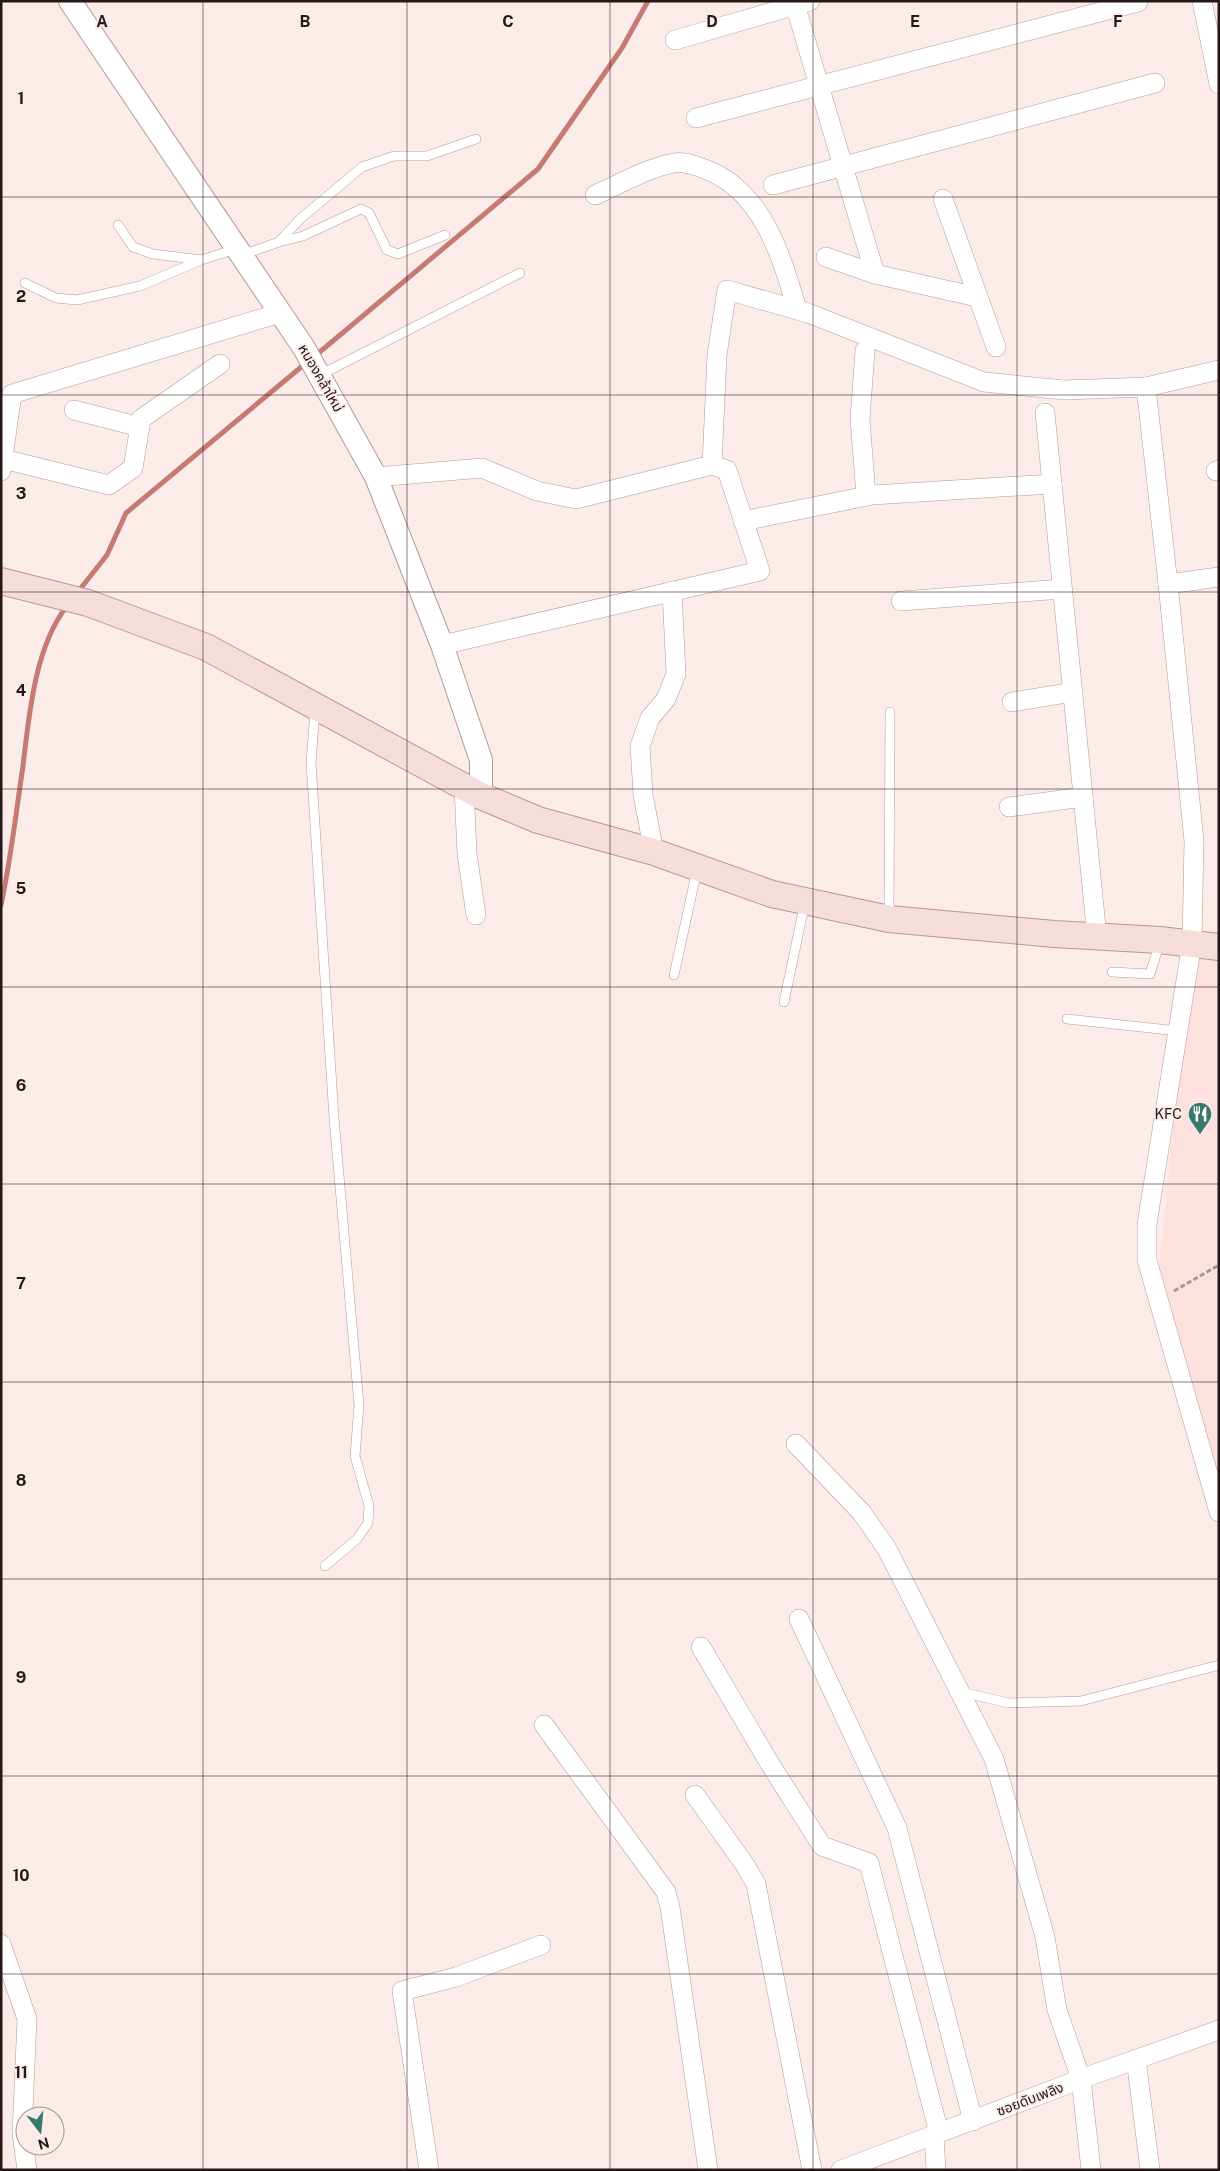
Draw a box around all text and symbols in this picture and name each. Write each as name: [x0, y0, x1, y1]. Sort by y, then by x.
text: A: [96, 12, 108, 31]
text: B: [300, 12, 311, 31]
text: C: [502, 12, 514, 31]
text: D: [706, 12, 718, 31]
text: E: [910, 12, 920, 31]
text: F: [1113, 12, 1123, 31]
text: 1: [18, 89, 24, 108]
text: 2: [16, 287, 26, 306]
street label: หนองคล้าใหม่: [295, 341, 347, 415]
text: 3: [16, 484, 26, 503]
text: 4: [16, 681, 27, 700]
text: 5: [16, 879, 27, 898]
text: 6: [16, 1076, 26, 1095]
restaurant icon: KFC: [1187, 1101, 1213, 1135]
place label: KFC: [1154, 1106, 1182, 1122]
text: 7: [16, 1274, 26, 1293]
text: 8: [16, 1471, 27, 1490]
text: 9: [16, 1668, 26, 1687]
text: 10: [12, 1866, 30, 1885]
text: 11: [14, 2063, 28, 2082]
street label: ซอยดับเพลิง: [994, 2079, 1066, 2119]
north arrow: [15, 2106, 65, 2156]
text: N: [36, 2134, 51, 2153]

